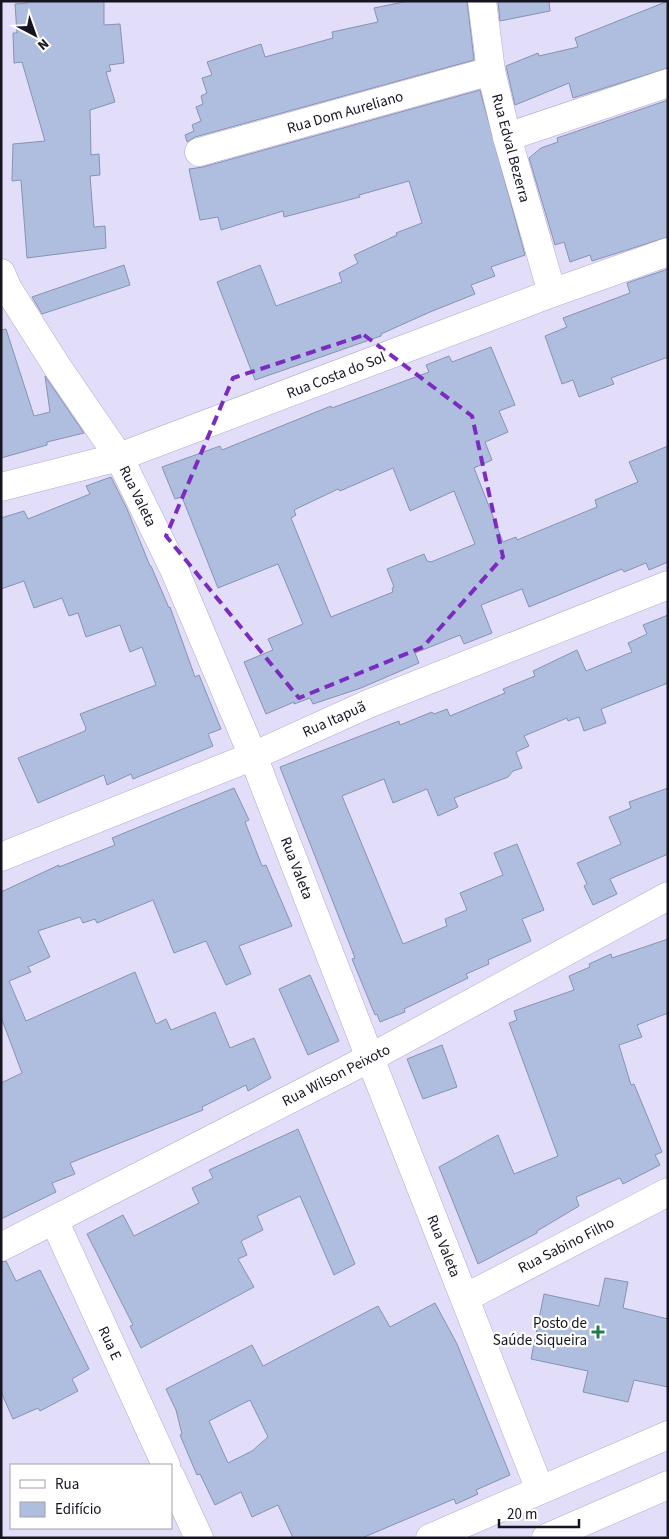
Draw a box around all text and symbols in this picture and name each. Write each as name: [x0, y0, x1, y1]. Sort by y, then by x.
north arrow: [10, 10, 60, 60]
text: N: [33, 33, 53, 55]
street label: Rua Dom Aureliano: [284, 86, 406, 139]
street label: Rua Edval Bezerra: [486, 91, 535, 205]
street label: Rua Costa do Sol: [284, 347, 389, 404]
street label: Rua Valeta: [114, 462, 161, 530]
street label: Rua Itapuã: [299, 696, 369, 743]
street label: Rua Valeta: [275, 834, 318, 903]
street label: Rua Wilson Peixoto: [279, 1039, 394, 1112]
street label: Rua Valeta: [422, 1212, 466, 1281]
street label: Rua Sabino Filho: [515, 1212, 618, 1279]
place label: Posto de Saúde Siqueira: [493, 1313, 587, 1351]
street label: Rua E: [93, 1323, 127, 1364]
marker: Posto de Saúde Siqueira: [591, 1325, 605, 1339]
legend: [10, 1464, 172, 1529]
text: Rua: [55, 1474, 79, 1495]
scale bar: [499, 1496, 579, 1528]
text: Edifício: [55, 1499, 102, 1520]
text: 20 m: [507, 1504, 537, 1525]

